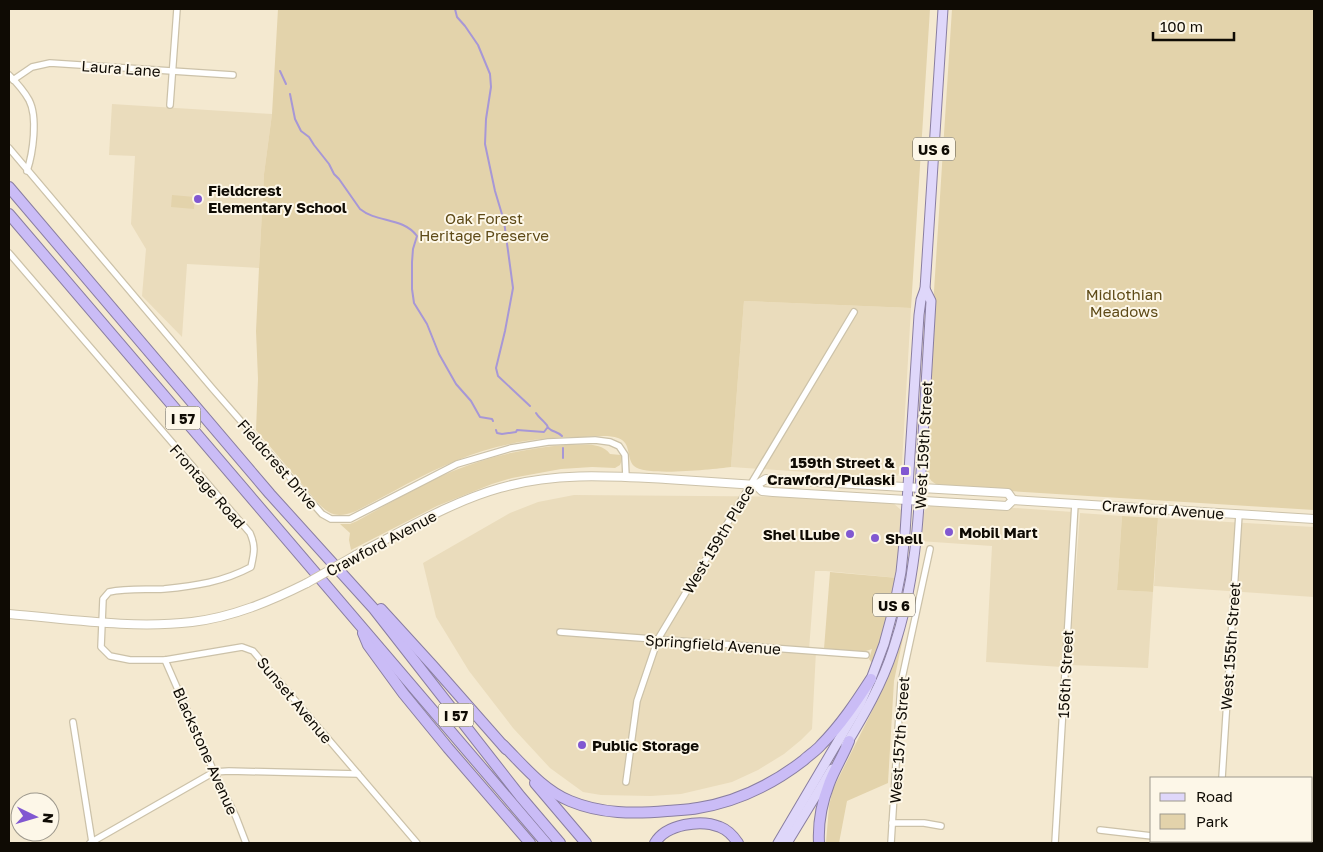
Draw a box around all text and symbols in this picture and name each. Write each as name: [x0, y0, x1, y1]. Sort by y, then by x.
scale bar: [1153, 10, 1234, 42]
text: 100 m: [1160, 17, 1203, 35]
street label: Laura Lane: [81, 56, 161, 80]
road number: US 6: [913, 138, 955, 160]
place label: Fieldcrest Elementary School: [208, 181, 347, 216]
marker: Fieldcrest Elementary School: [192, 193, 204, 205]
park label: Oak Forest Heritage Preserve: [419, 209, 549, 244]
park label: Midlothian Meadows: [1086, 285, 1162, 320]
street label: West 159th Street: [911, 380, 935, 510]
road number: I 57: [166, 406, 200, 429]
street label: Fieldcrest Drive: [234, 415, 322, 513]
street label: Frontage Road: [167, 440, 249, 532]
place label: 159th Street & Crawford/Pulaski: [767, 453, 895, 488]
marker: 159th Street & Crawford/Pulaski: [899, 465, 911, 477]
street label: West 159th Place: [678, 481, 758, 597]
street label: Crawford Avenue: [1101, 496, 1225, 522]
street label: Crawford Avenue: [323, 506, 440, 580]
place label: Mobil Mart: [959, 523, 1038, 541]
place label: Shel lLube: [763, 525, 840, 543]
marker: Mobil Mart: [943, 526, 955, 538]
marker: Shel lLube: [844, 528, 856, 540]
place label: Shell: [885, 529, 923, 547]
marker: Shell: [869, 532, 881, 544]
street label: West 155th Street: [1217, 581, 1243, 711]
road number: US 6: [873, 594, 915, 616]
street label: 156th Street: [1054, 629, 1076, 719]
street label: Springfield Avenue: [645, 630, 782, 658]
street label: Sunset Avenue: [254, 653, 337, 747]
street label: West 157th Street: [886, 676, 912, 804]
street label: Blackstone Avenue: [170, 685, 242, 818]
road number: I 57: [438, 704, 474, 726]
place label: Public Storage: [592, 736, 699, 754]
marker: Public Storage: [576, 739, 588, 751]
legend: [1150, 777, 1313, 842]
text: Road: [1196, 787, 1233, 805]
north arrow: [10, 792, 60, 842]
text: N: [40, 812, 57, 824]
text: Park: [1196, 812, 1229, 830]

